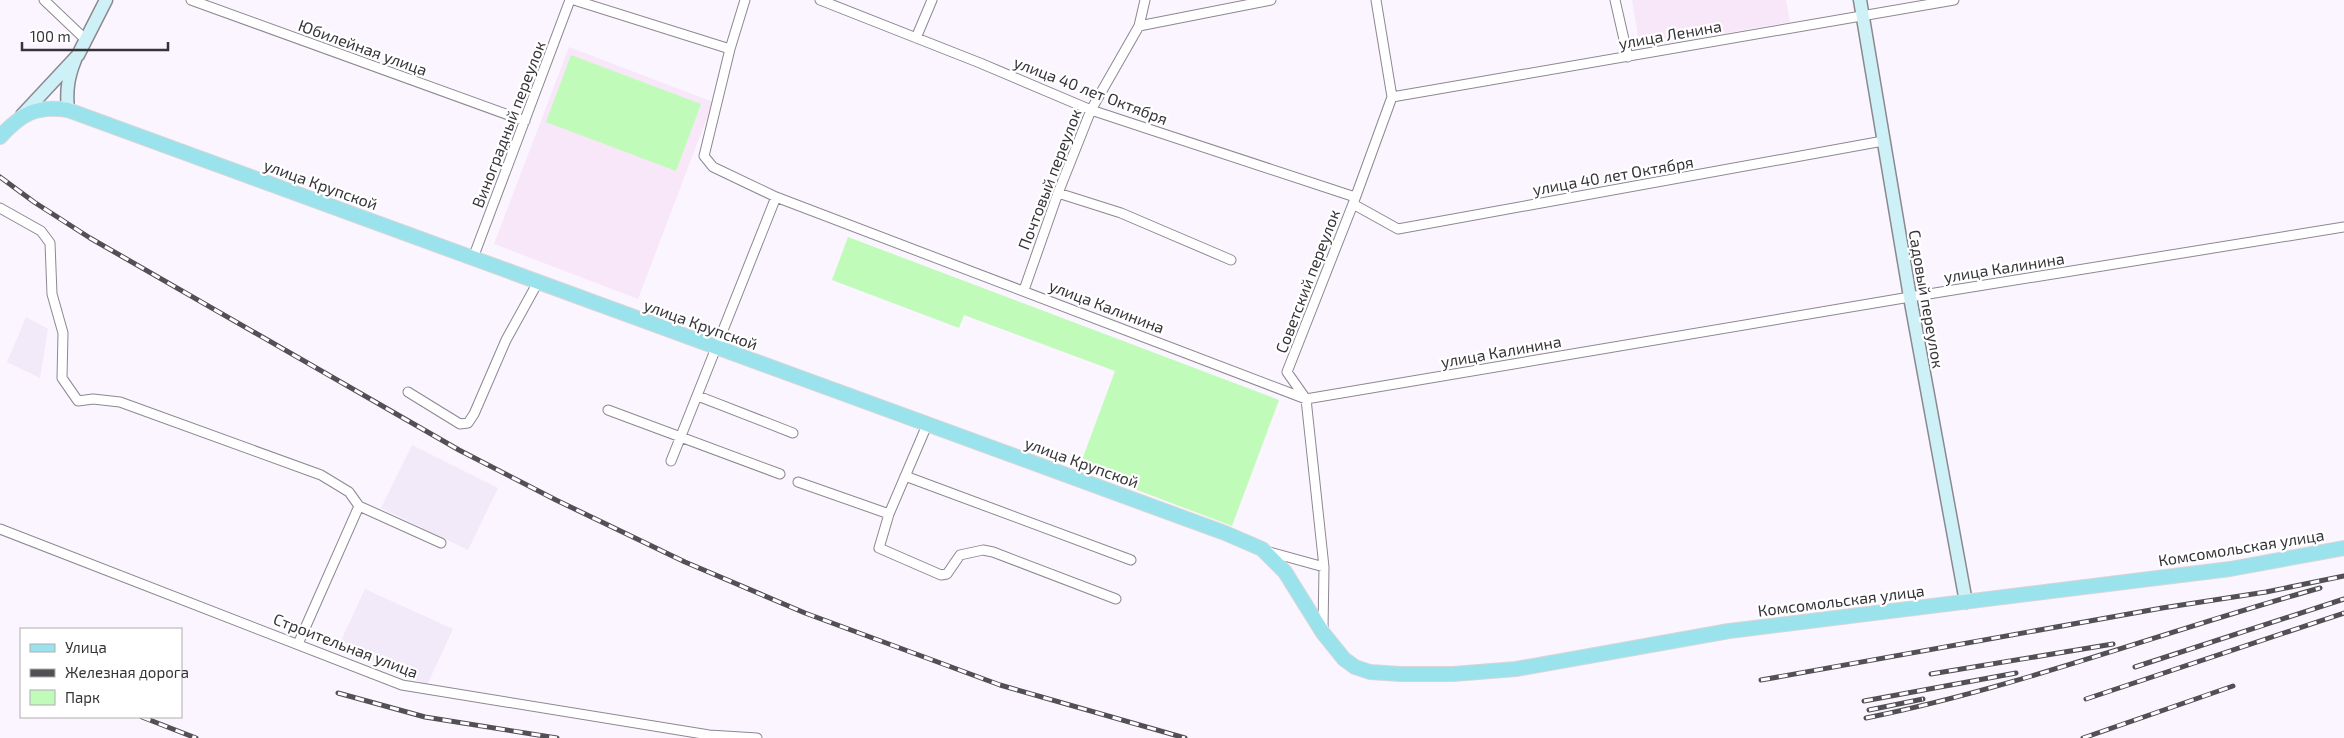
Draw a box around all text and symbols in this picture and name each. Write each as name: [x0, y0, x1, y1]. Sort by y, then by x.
street label: Юбилейная улица: [296, 15, 430, 80]
street label: улица Ленина: [1617, 16, 1723, 53]
scale bar: [22, 20, 169, 52]
text: 100 m: [30, 27, 71, 45]
street label: Виноградный переулок: [467, 38, 550, 210]
street label: улица 40 лет Октября: [1011, 52, 1171, 129]
street label: Почтовый переулок: [1013, 106, 1086, 252]
street label: улица 40 лет Октября: [1531, 151, 1695, 199]
street label: улица Крупской: [261, 155, 381, 214]
street label: Советский переулок: [1271, 206, 1344, 356]
street label: Садовый переулок: [1904, 228, 1949, 370]
street label: улица Калинина: [1942, 248, 2066, 287]
street label: улица Калинина: [1046, 275, 1167, 338]
street label: улица Крупской: [641, 295, 761, 354]
street label: улица Калинина: [1439, 331, 1563, 372]
street label: улица Крупской: [1022, 433, 1142, 492]
street label: Комсомольская улица: [2157, 524, 2326, 570]
street label: Комсомольская улица: [1757, 580, 1926, 621]
street label: Строительная улица: [271, 609, 421, 682]
legend: [20, 628, 182, 718]
text: Улица: [65, 638, 107, 656]
text: Железная дорога: [65, 663, 189, 681]
text: Парк: [65, 688, 100, 706]

